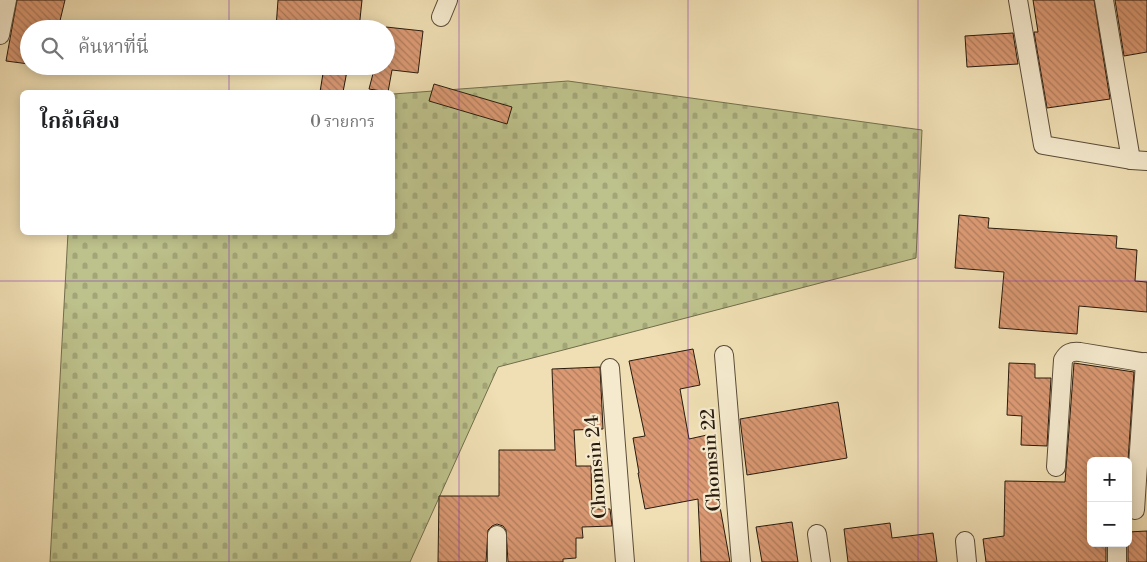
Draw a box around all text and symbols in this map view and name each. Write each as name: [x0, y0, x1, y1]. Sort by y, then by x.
search box: [20, 20, 395, 75]
icon: search: [38, 34, 66, 62]
text: ค้นหาที่นี่: [78, 35, 149, 59]
text: ใกล้เคียง: [40, 109, 120, 135]
text: 0 รายการ: [310, 112, 375, 132]
street label: Chomsin 22: [695, 408, 727, 512]
street label: Chomsin 24: [580, 414, 612, 520]
map controls: [1087, 457, 1132, 547]
button: +: [1087, 457, 1132, 502]
button: −: [1087, 502, 1132, 547]

